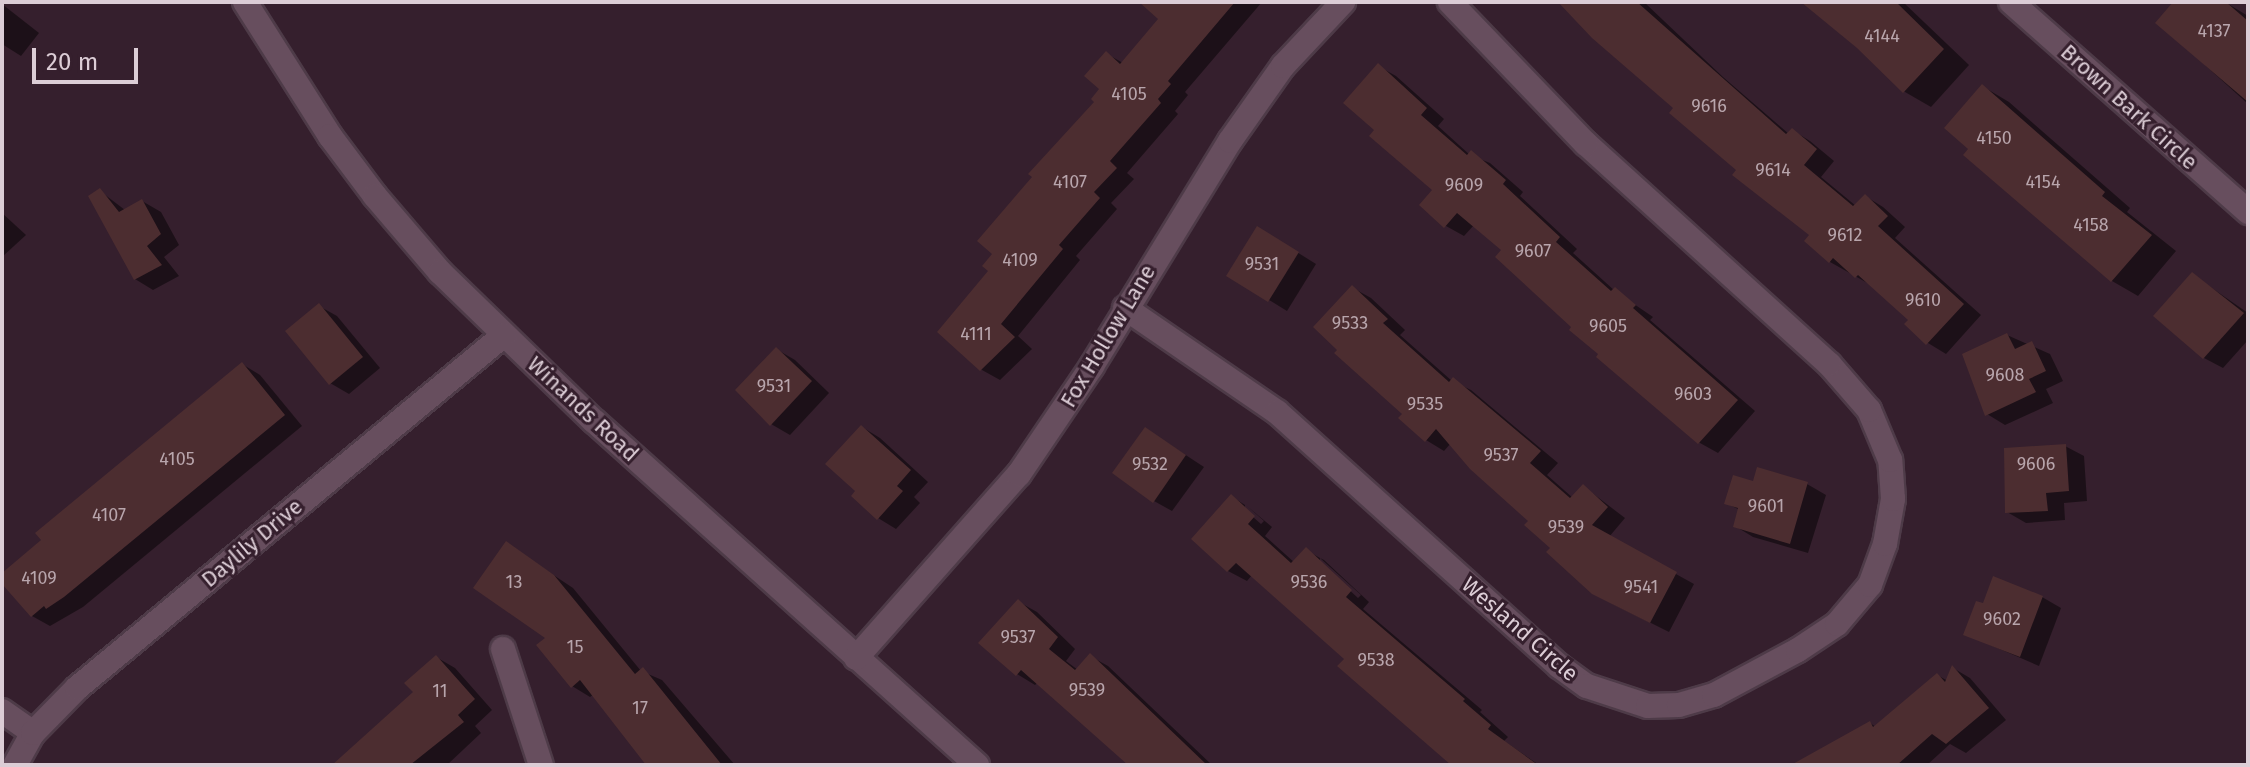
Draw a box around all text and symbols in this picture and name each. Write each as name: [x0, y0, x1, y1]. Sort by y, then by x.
house number: 4137: [2197, 20, 2231, 42]
house number: 4144: [1864, 25, 1900, 47]
scale bar: [36, 32, 142, 82]
street label: Brown Bark Circle: [2055, 39, 2203, 175]
text: 20 m: [46, 48, 98, 76]
house number: 4105: [1111, 83, 1147, 105]
house number: 9616: [1691, 95, 1727, 117]
house number: 4150: [1976, 127, 2012, 149]
house number: 9614: [1755, 159, 1791, 181]
house number: 4107: [1053, 171, 1087, 193]
house number: 4154: [2026, 171, 2060, 193]
house number: 9609: [1445, 174, 1483, 196]
house number: 4158: [2073, 214, 2109, 236]
house number: 9612: [1828, 224, 1862, 246]
house number: 9607: [1515, 240, 1551, 262]
house number: 4109: [1002, 249, 1038, 271]
house number: 9531: [1245, 253, 1279, 275]
street label: Fox Hollow Lane: [1055, 260, 1161, 412]
house number: 9610: [1905, 289, 1941, 311]
house number: 9533: [1332, 312, 1368, 334]
house number: 9605: [1589, 315, 1627, 337]
house number: 4111: [960, 323, 992, 345]
street label: Winands Road: [522, 351, 644, 467]
house number: 9608: [1985, 364, 2025, 386]
house number: 9531: [757, 375, 791, 397]
house number: 9603: [1674, 383, 1712, 405]
house number: 9535: [1407, 393, 1443, 415]
house number: 9537: [1483, 444, 1519, 466]
house number: 4105: [159, 448, 195, 470]
house number: 9532: [1132, 453, 1168, 475]
house number: 9606: [2017, 453, 2055, 475]
street label: Daylily Drive: [196, 493, 308, 593]
house number: 9601: [1748, 495, 1784, 517]
house number: 4107: [92, 504, 126, 526]
house number: 9539: [1548, 516, 1584, 538]
house number: 4109: [21, 567, 57, 589]
house number: 13: [506, 571, 522, 593]
house number: 9536: [1291, 571, 1327, 593]
street label: Wesland Circle: [1456, 571, 1584, 687]
house number: 9541: [1624, 576, 1658, 598]
house number: 9602: [1983, 608, 2021, 630]
house number: 9537: [1000, 626, 1036, 648]
house number: 15: [567, 636, 583, 658]
house number: 9538: [1357, 649, 1395, 671]
house number: 9539: [1069, 679, 1105, 701]
house number: 11: [432, 680, 448, 702]
house number: 17: [632, 697, 648, 719]

